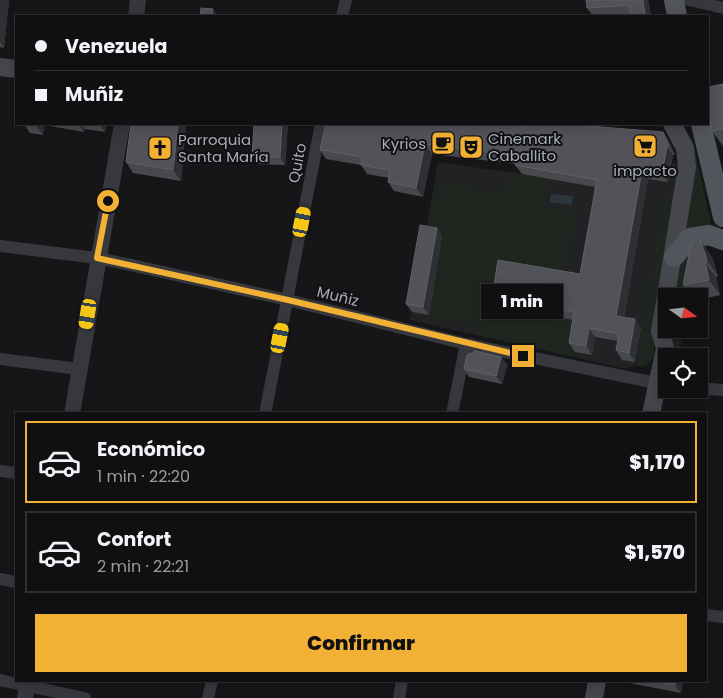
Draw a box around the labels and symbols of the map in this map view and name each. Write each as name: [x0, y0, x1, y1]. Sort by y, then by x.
place label: Cinemark Caballito: [488, 128, 561, 166]
place label: Parroquia Santa María: [178, 129, 269, 167]
cafe icon: Kyrios: [430, 130, 456, 156]
place label: Kyrios: [382, 133, 426, 154]
supermarket icon: impacto: [632, 133, 658, 159]
theatre icon: Cinemark Caballito: [458, 134, 484, 160]
church icon: Parroquia Santa María: [147, 135, 173, 161]
street label: Quito: [283, 141, 311, 185]
place label: impacto: [613, 160, 677, 181]
route start: [97, 190, 119, 212]
car: [291, 206, 312, 238]
street label: Muñiz: [315, 281, 361, 311]
callout: 1 min: [482, 284, 564, 318]
north arrow: [658, 288, 708, 338]
car: [78, 298, 97, 330]
car: [269, 322, 290, 354]
route end: [512, 345, 534, 367]

